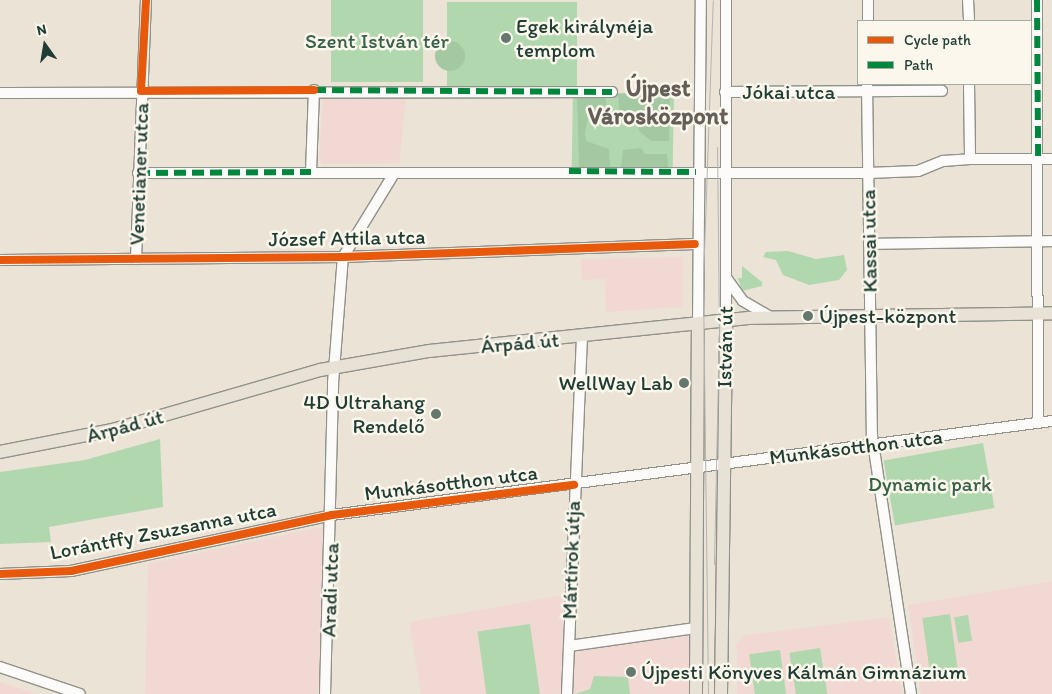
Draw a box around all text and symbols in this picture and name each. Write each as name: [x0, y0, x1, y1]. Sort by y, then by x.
place label: Egek királynéja templom: [516, 13, 652, 63]
north arrow: [20, 20, 70, 70]
legend: [857, 20, 1032, 85]
text: N: [35, 21, 48, 39]
park label: Szent István tér: [305, 28, 449, 54]
text: Cycle path: [904, 31, 971, 49]
marker: Egek királynéja templom: [500, 32, 512, 44]
text: Path: [904, 56, 933, 74]
district label: Újpest Városközpont: [588, 74, 728, 130]
street label: Jókai utca: [743, 79, 835, 105]
street label: Venetianer utca: [124, 103, 154, 245]
street label: Kassai utca: [856, 189, 882, 293]
street label: József Attila utca: [269, 224, 425, 252]
place label: Újpest-központ: [819, 303, 956, 329]
street label: István út: [712, 306, 738, 388]
marker: Újpest-központ: [801, 309, 815, 323]
street label: Árpád út: [480, 327, 560, 359]
place label: WellWay Lab: [558, 370, 673, 396]
marker: WellWay Lab: [677, 376, 691, 390]
place label: 4D Ultrahang Rendelő: [303, 389, 425, 439]
street label: Árpád út: [84, 404, 166, 448]
marker: 4D Ultrahang Rendelő: [429, 407, 443, 421]
street label: Munkásotthon utca: [768, 424, 944, 470]
street label: Munkásotthon utca: [363, 460, 539, 506]
park label: Dynamic park: [868, 471, 992, 497]
street label: Lorántffy Zsuzsanna utca: [48, 497, 278, 565]
street label: Mártírok útja: [556, 500, 586, 620]
street label: Aradi utca: [316, 543, 344, 637]
place label: Újpesti Könyves Kálmán Gimnázium: [641, 659, 966, 685]
marker: Újpesti Könyves Kálmán Gimnázium: [625, 666, 637, 678]

